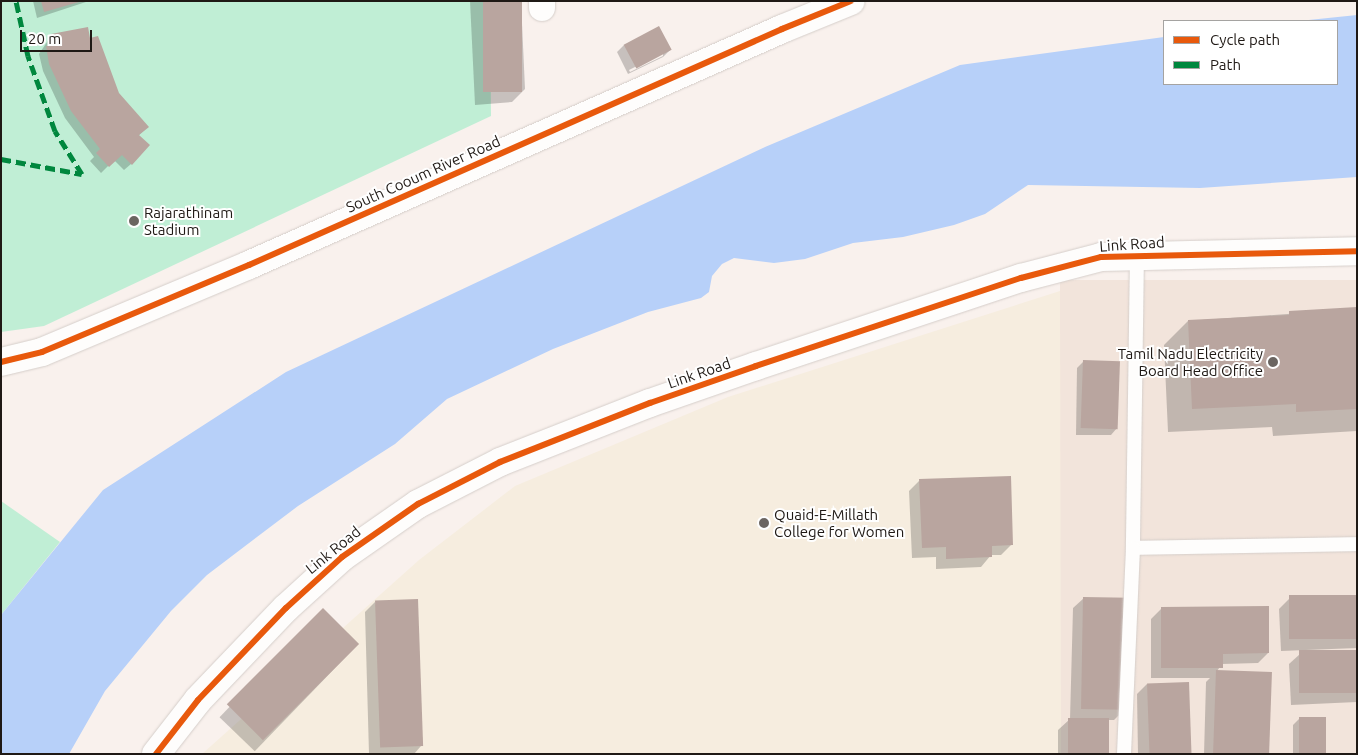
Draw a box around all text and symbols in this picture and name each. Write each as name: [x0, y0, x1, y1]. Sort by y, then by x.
scale bar: [22, 20, 95, 52]
legend: [1163, 20, 1338, 85]
text: 20 m: [28, 30, 61, 47]
text: Cycle path: [1210, 31, 1280, 48]
text: Path: [1210, 56, 1241, 73]
street label: South Cooum River Road: [343, 132, 503, 216]
place label: Rajarathinam Stadium: [144, 203, 233, 238]
marker: Rajarathinam Stadium: [128, 215, 140, 227]
street label: Link Road: [1099, 233, 1165, 255]
place label: Tamil Nadu Electricity Board Head Office: [1118, 344, 1263, 379]
street label: Link Road: [665, 354, 733, 392]
marker: Tamil Nadu Electricity Board Head Office: [1267, 356, 1279, 368]
place label: Quaid-E-Millath College for Women: [774, 505, 904, 540]
marker: Quaid-E-Millath College for Women: [758, 517, 770, 529]
street label: Link Road: [302, 522, 364, 578]

